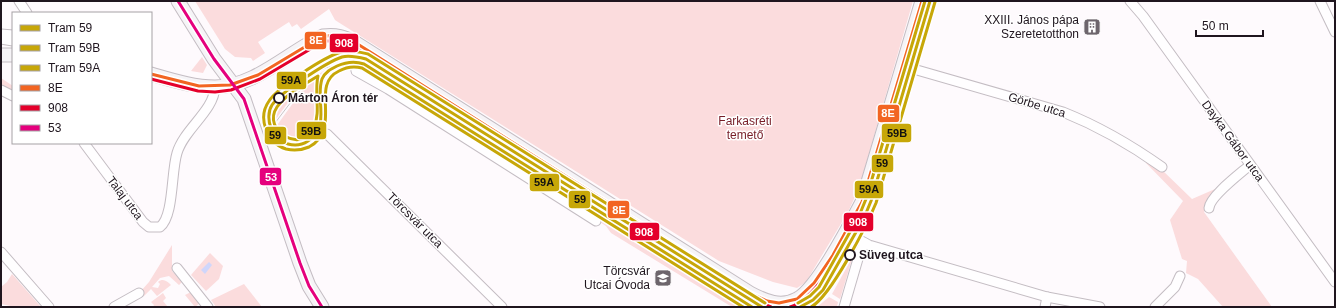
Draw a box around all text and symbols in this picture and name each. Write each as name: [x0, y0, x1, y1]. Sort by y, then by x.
legend: [12, 12, 152, 144]
scale bar: [1196, 12, 1263, 38]
place label: XXIII. János pápa Szeretetotthon: [984, 13, 1079, 41]
building icon: XXIII. János pápa Szeretetotthon: [1082, 17, 1102, 37]
text: 50 m: [1202, 19, 1229, 33]
text: Tram 59: [48, 21, 93, 35]
line badge: 8E: [304, 31, 327, 50]
line badge: 908: [329, 33, 359, 53]
text: 8E: [309, 34, 323, 46]
text: 908: [335, 37, 353, 49]
text: Tram 59B: [48, 41, 100, 55]
text: Tram 59A: [48, 61, 100, 75]
line badge: 59A: [276, 71, 307, 90]
text: 59A: [281, 74, 301, 86]
text: 8E: [48, 81, 63, 95]
place label: Márton Áron tér: [288, 90, 378, 105]
street label: Görbe utca: [1007, 90, 1068, 120]
marker: Márton Áron tér: [273, 92, 285, 104]
street label: Dayka Gábor utca: [1199, 98, 1267, 184]
text: 908: [48, 101, 68, 115]
line badge: 8E: [877, 104, 900, 123]
text: 8E: [881, 107, 895, 119]
park label: Farkasréti temető: [718, 114, 772, 142]
text: 53: [48, 121, 62, 135]
line badge: 59B: [296, 121, 327, 140]
line badge: 59B: [881, 123, 912, 143]
text: 59B: [301, 125, 321, 137]
line badge: 59: [264, 126, 287, 145]
text: 59B: [887, 127, 907, 139]
text: 59: [269, 129, 281, 141]
line badge: 59: [871, 154, 894, 173]
text: 59: [876, 157, 888, 169]
line badge: 53: [259, 167, 282, 186]
text: 53: [265, 171, 277, 183]
line badge: 59A: [529, 173, 560, 192]
street label: Talaj utca: [104, 174, 146, 223]
text: 59A: [534, 176, 554, 188]
line badge: 59A: [854, 180, 884, 199]
text: 59A: [859, 183, 879, 195]
street label: Törcsvár utca: [384, 189, 446, 251]
line badge: 59: [568, 190, 591, 209]
text: 59: [574, 193, 586, 205]
line badge: 8E: [607, 200, 630, 219]
text: 8E: [612, 204, 626, 216]
line badge: 908: [843, 212, 874, 232]
text: 908: [849, 216, 867, 228]
line badge: 908: [629, 222, 660, 241]
text: 908: [635, 226, 653, 238]
place label: Süveg utca: [859, 248, 923, 262]
marker: Süveg utca: [844, 249, 856, 261]
place label: Törcsvár Utcai Óvoda: [584, 264, 650, 292]
school or university icon: Törcsvár Utcai Óvoda: [653, 268, 673, 288]

